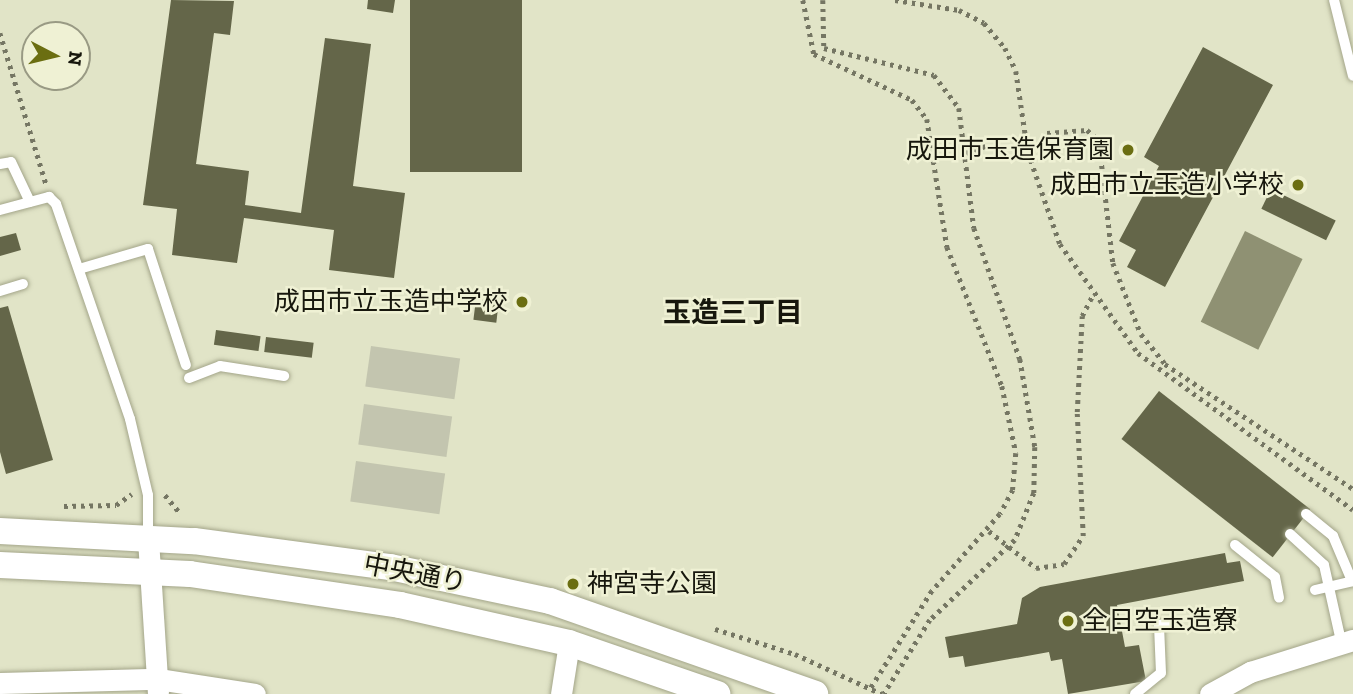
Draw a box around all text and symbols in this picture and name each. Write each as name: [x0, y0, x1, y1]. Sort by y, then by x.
north arrow: [21, 21, 91, 91]
text: N: [63, 50, 88, 67]
place label: 成田市玉造保育園: [906, 134, 1114, 166]
marker: 成田市玉造保育園: [1120, 142, 1136, 158]
place label: 成田市立玉造小学校: [1050, 169, 1284, 201]
marker: 成田市立玉造小学校: [1290, 177, 1306, 193]
place label: 成田市立玉造中学校: [274, 286, 508, 318]
marker: 成田市立玉造中学校: [514, 294, 530, 310]
district label: 玉造三丁目: [663, 296, 803, 330]
street label: 中央通り: [361, 549, 469, 599]
place label: 神宮寺公園: [587, 568, 717, 600]
marker: 神宮寺公園: [565, 576, 581, 592]
place label: 全日空玉造寮: [1082, 605, 1238, 637]
marker: 全日空玉造寮: [1060, 613, 1076, 629]

